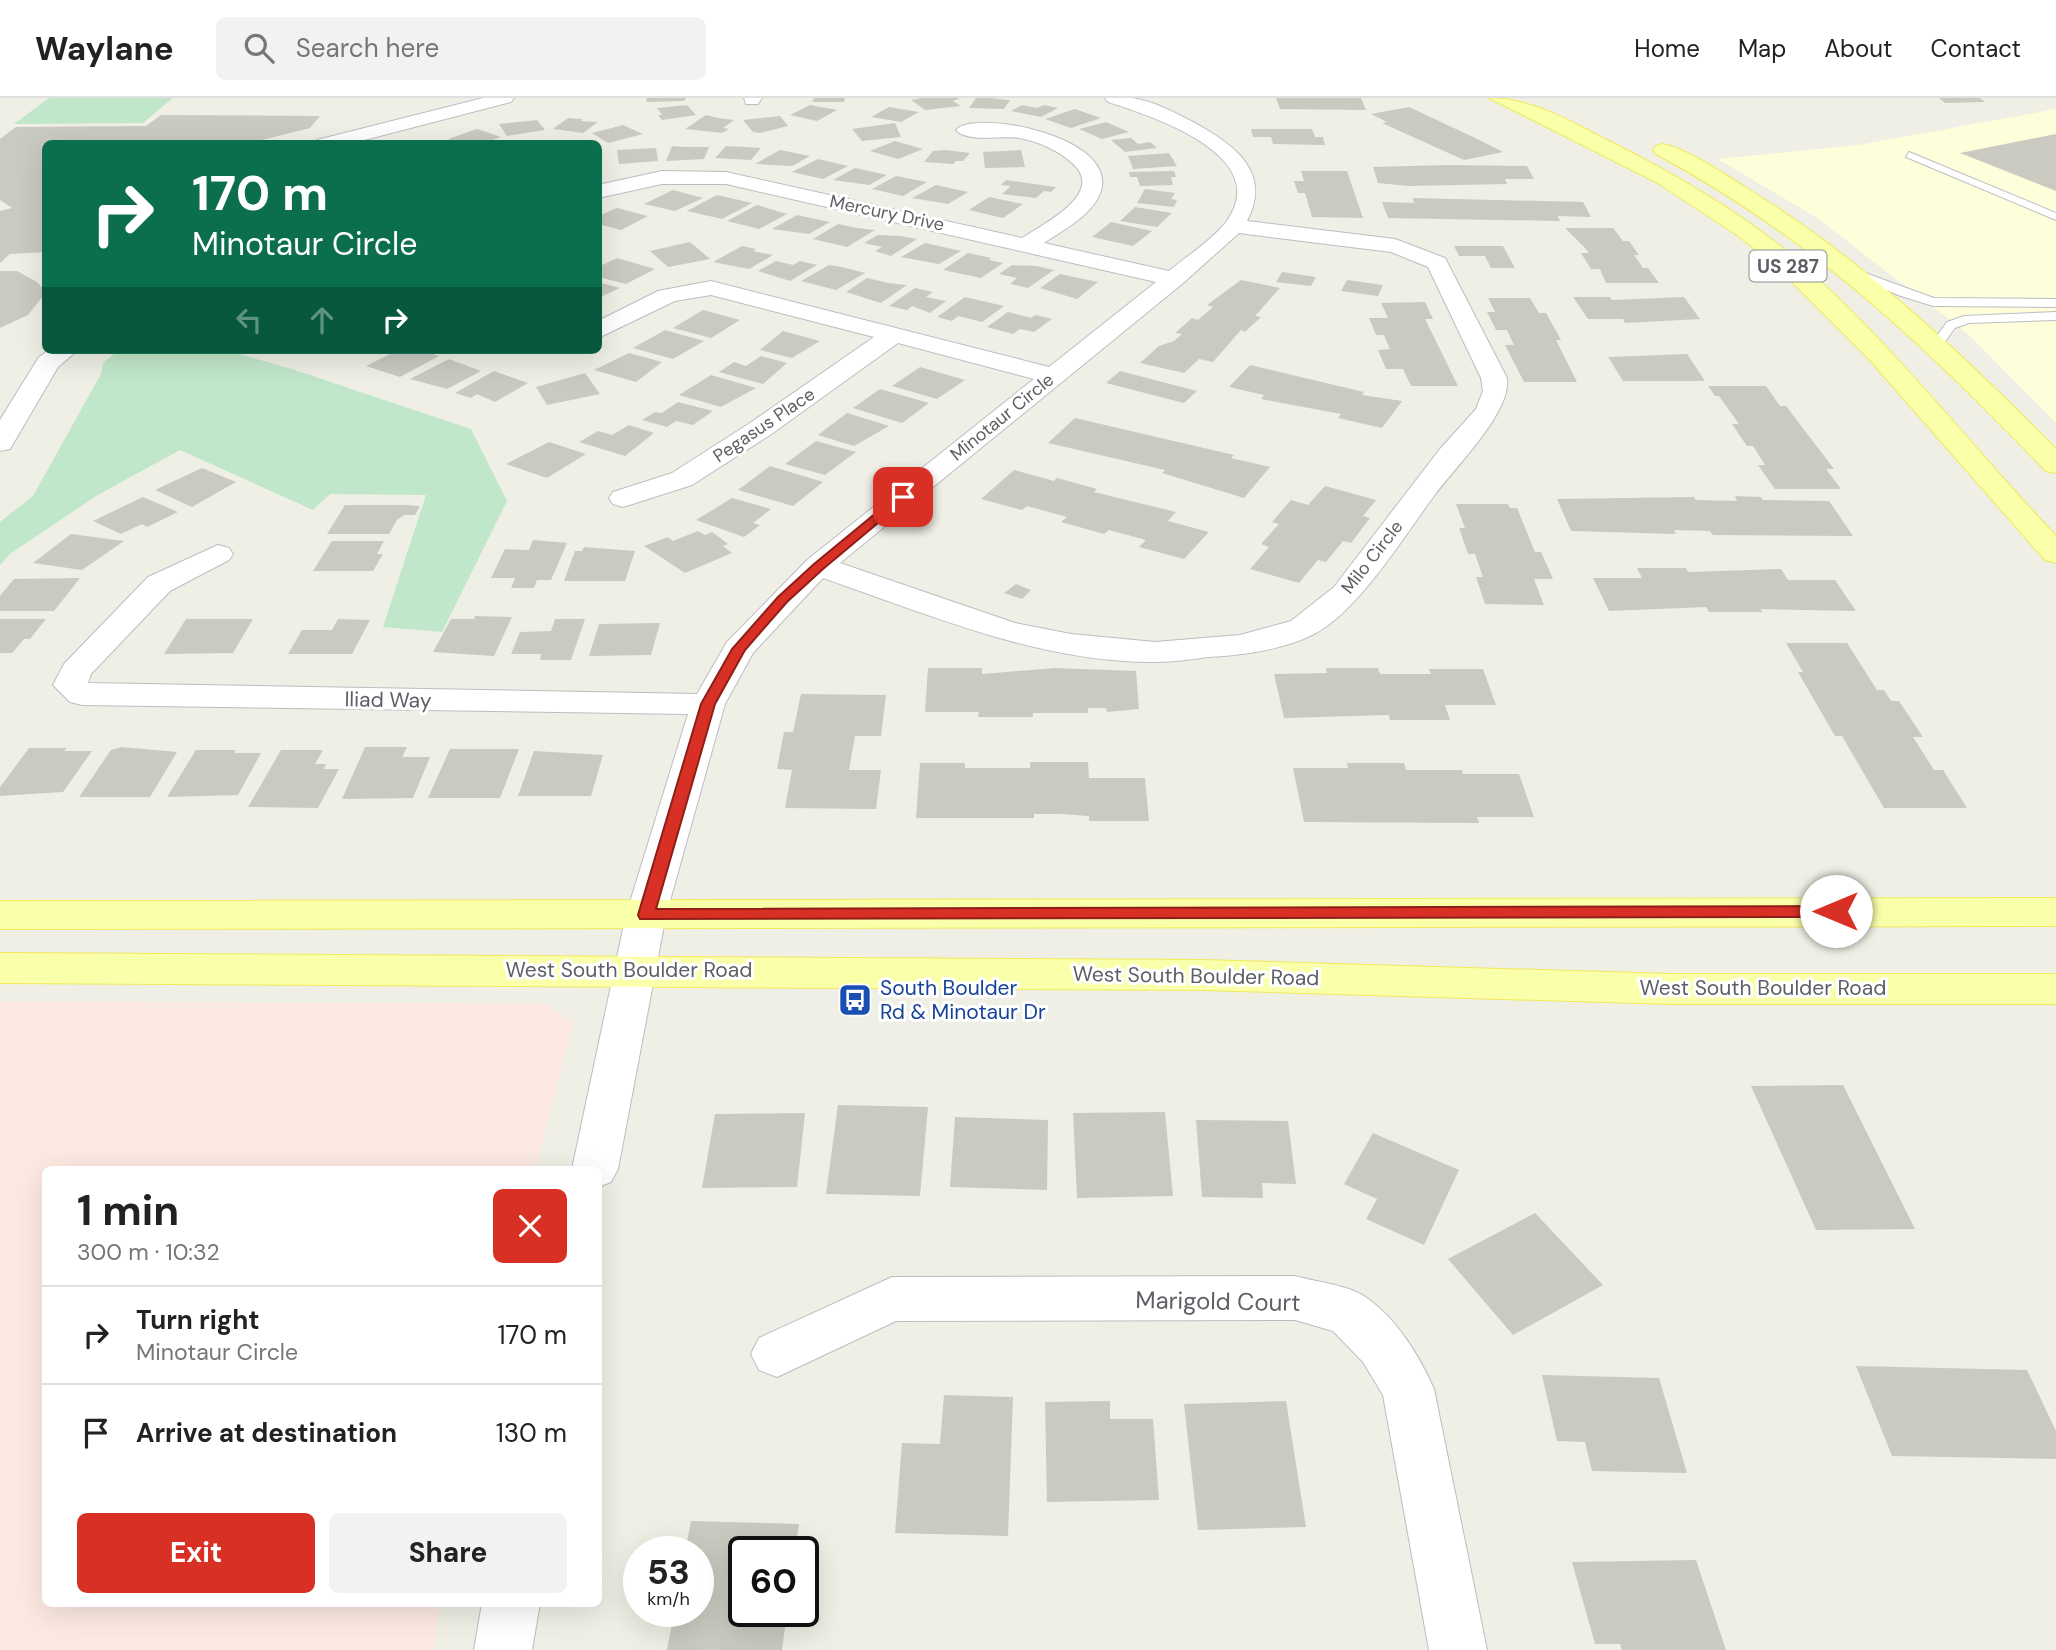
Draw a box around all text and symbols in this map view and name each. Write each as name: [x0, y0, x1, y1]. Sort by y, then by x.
search box: [216, 17, 706, 80]
text: Waylane: [35, 27, 174, 70]
icon: search: [240, 29, 278, 67]
text: Search here: [296, 31, 439, 65]
text: Home: [1634, 33, 1700, 64]
text: Map: [1738, 33, 1786, 64]
text: About: [1824, 33, 1893, 64]
text: Contact: [1931, 33, 2021, 64]
text: 170 m: [192, 161, 328, 225]
icon: right: [77, 168, 168, 259]
street label: Mercury Drive: [828, 189, 946, 237]
text: Minotaur Circle: [192, 223, 417, 265]
road number: US 287: [1750, 250, 1826, 282]
icon: left: [230, 301, 268, 339]
icon: ahead: [303, 301, 341, 339]
icon: right: [376, 301, 414, 339]
street label: Minotaur Circle: [945, 368, 1059, 466]
street label: Pegasus Place: [708, 382, 820, 468]
pin: [873, 467, 933, 527]
icon: arrive: [884, 478, 922, 516]
street label: Milo Circle: [1336, 515, 1408, 599]
street label: Iliad Way: [344, 685, 432, 715]
position arrow: [1799, 874, 1873, 948]
street label: West South Boulder Road: [506, 956, 752, 984]
street label: West South Boulder Road: [1072, 960, 1320, 992]
place label: South Boulder Rd & Minotaur Dr: [880, 974, 1046, 1026]
street label: West South Boulder Road: [1640, 974, 1886, 1002]
bus stop icon: South Boulder Rd & Minotaur Dr: [836, 981, 874, 1019]
text: 1 min: [77, 1183, 179, 1238]
button: close: [493, 1189, 567, 1263]
text: 300 m · 10:32: [77, 1237, 220, 1267]
street label: Marigold Court: [1135, 1284, 1301, 1318]
text: Turn right: [136, 1303, 260, 1337]
icon: right: [77, 1316, 115, 1354]
text: 170 m: [498, 1318, 567, 1352]
text: Minotaur Circle: [136, 1337, 298, 1367]
icon: arrive: [77, 1414, 115, 1452]
text: Arrive at destination: [136, 1416, 397, 1450]
text: 130 m: [496, 1416, 567, 1450]
button: Exit: [77, 1513, 315, 1593]
button: Share: [329, 1513, 567, 1593]
speed limit sign: 60: [728, 1536, 819, 1627]
text: 53: [647, 1549, 690, 1595]
text: km/h: [647, 1587, 690, 1611]

